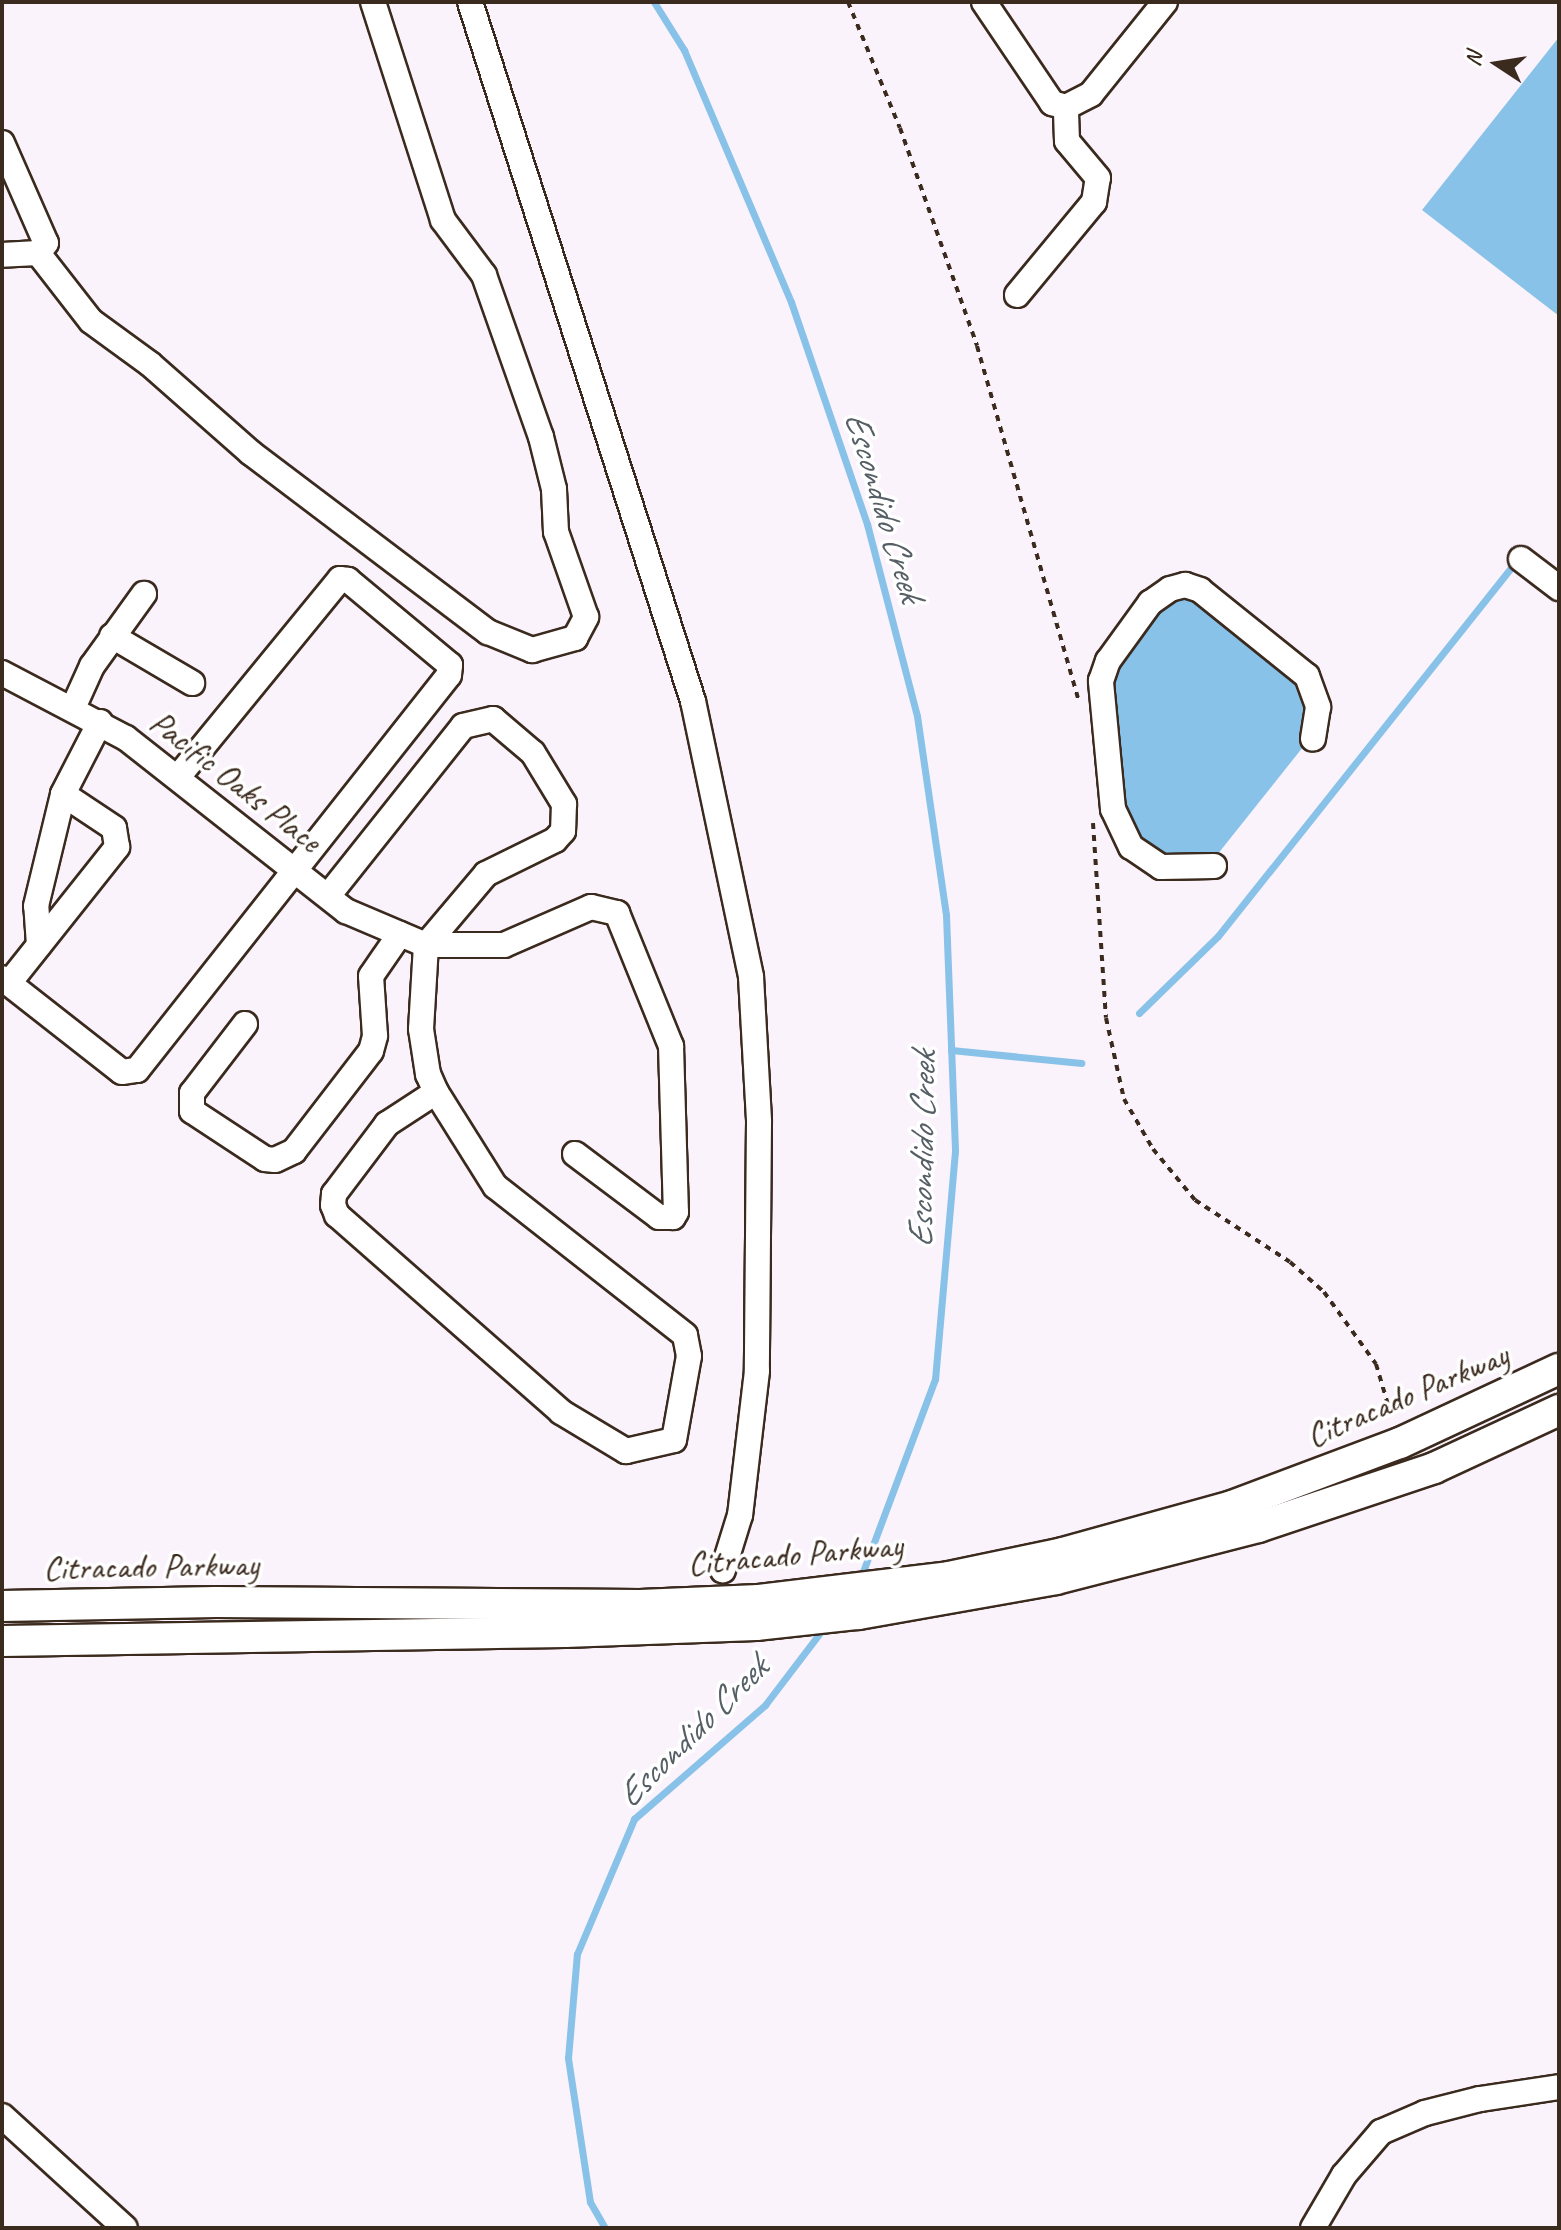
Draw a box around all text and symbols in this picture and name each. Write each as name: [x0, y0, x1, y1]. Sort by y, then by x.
north arrow: [1457, 24, 1537, 104]
text: N: [1458, 49, 1489, 69]
water label: Escondido Creek: [835, 406, 933, 606]
street label: Pacific Oaks Place: [142, 701, 330, 861]
water label: Escondido Creek: [899, 1052, 945, 1248]
street label: Citracado Parkway: [1299, 1334, 1515, 1456]
street label: Citracado Parkway: [685, 1524, 905, 1584]
street label: Citracado Parkway: [42, 1544, 260, 1588]
water label: Escondido Creek: [607, 1647, 777, 1817]

